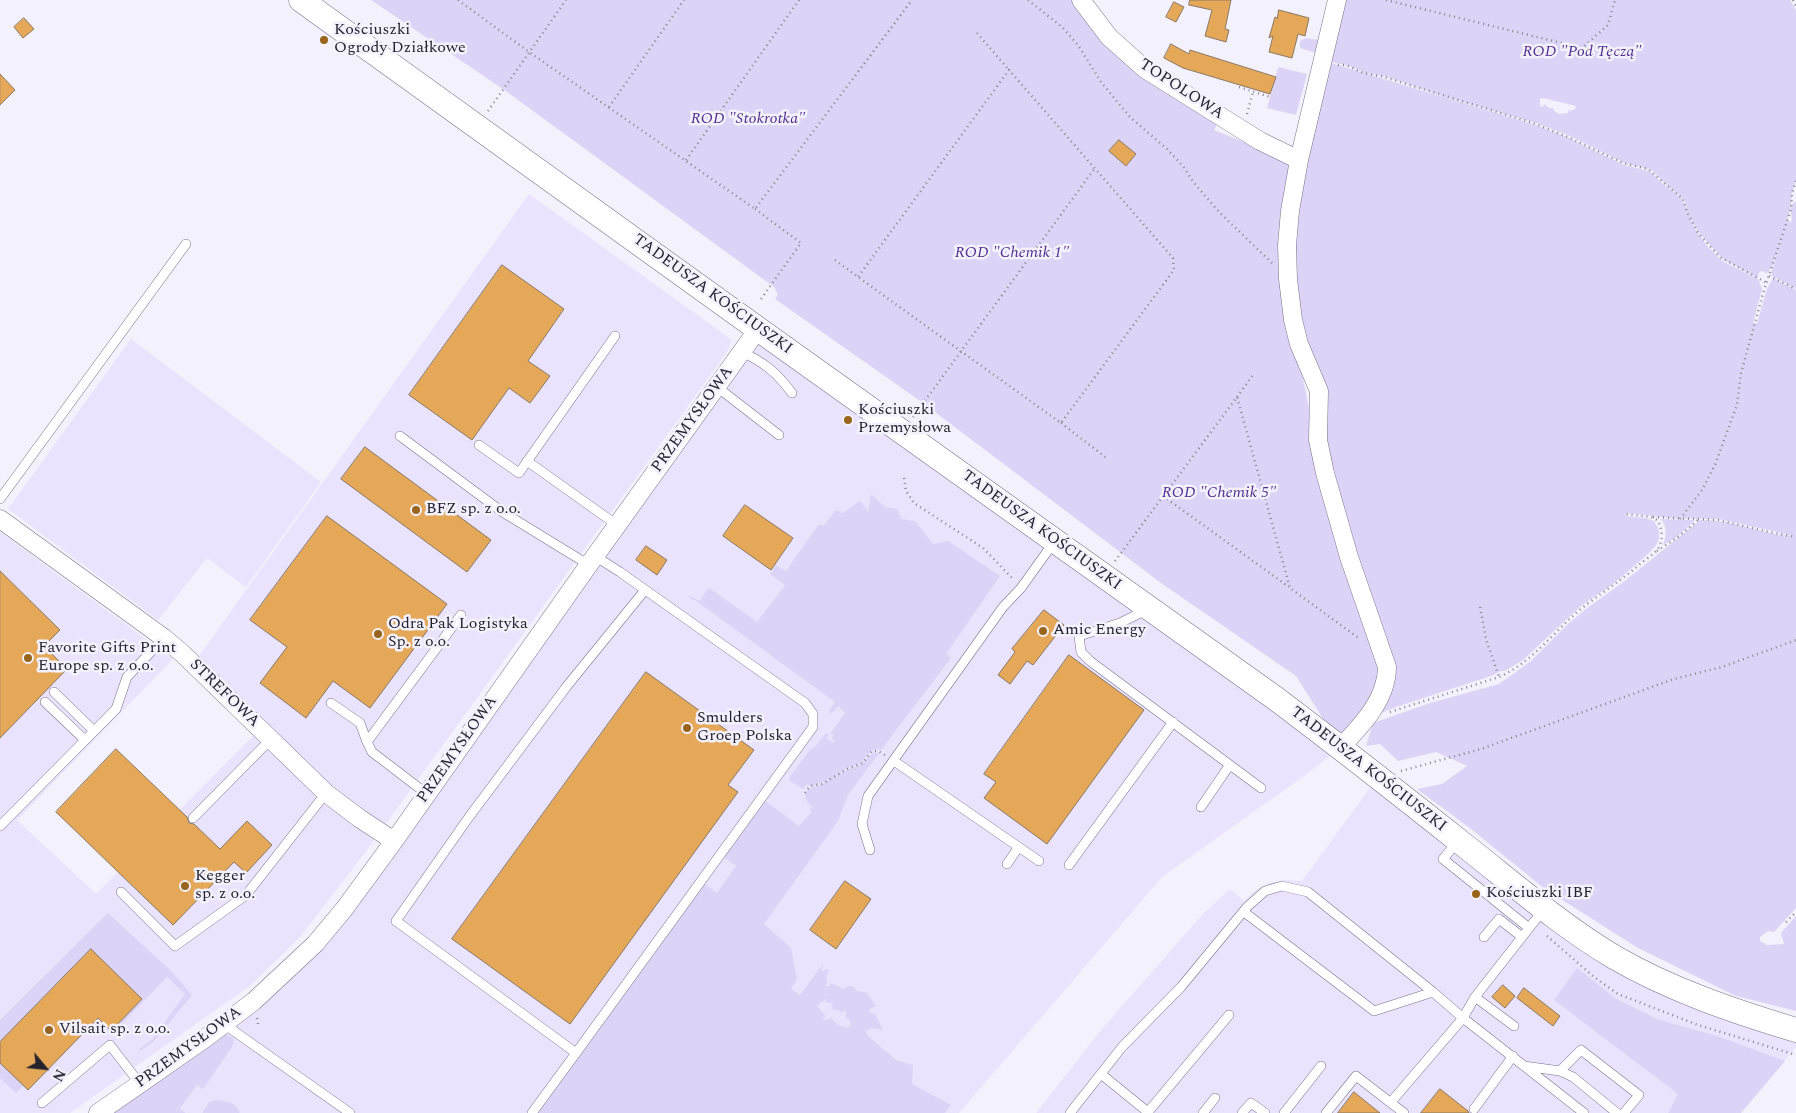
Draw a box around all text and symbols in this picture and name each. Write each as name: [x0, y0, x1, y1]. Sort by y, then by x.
place label: Kościuszki Ogrody Działkowe: [334, 21, 466, 59]
marker: Kościuszki Ogrody Działkowe: [318, 34, 330, 46]
park label: ROD "Pod Tęczą": [1522, 43, 1642, 63]
street label: TOPOLOWA: [1135, 56, 1227, 124]
park label: ROD "Stokrotka": [691, 110, 805, 130]
street label: TADEUSZA KOŚCIUSZKI: [629, 231, 795, 359]
park label: ROD "Chemik 1": [955, 244, 1069, 264]
street label: PRZEMYSŁOWA: [648, 363, 738, 477]
place label: Kościuszki Przemysłowa: [858, 401, 951, 439]
marker: Kościuszki Przemysłowa: [842, 414, 854, 426]
street label: TADEUSZA KOŚCIUSZKI: [958, 467, 1124, 595]
park label: ROD "Chemik 5": [1162, 484, 1276, 504]
place label: BFZ sp. z o.o.: [426, 500, 521, 520]
marker: BFZ sp. z o.o.: [410, 504, 422, 516]
place label: Odra Pak Logistyka Sp. z o.o.: [388, 615, 528, 653]
place label: Amic Energy: [1053, 621, 1146, 641]
marker: Amic Energy: [1037, 625, 1049, 637]
marker: Odra Pak Logistyka Sp. z o.o.: [372, 628, 384, 640]
place label: Favorite Gifts Print Europe sp. z o.o.: [38, 639, 176, 677]
marker: Favorite Gifts Print Europe sp. z o.o.: [22, 652, 34, 664]
street label: STREFOWA: [185, 656, 263, 732]
street label: PRZEMYSŁOWA: [414, 693, 502, 807]
street label: TADEUSZA KOŚCIUSZKI: [1286, 703, 1450, 837]
place label: Smulders Groep Polska: [697, 709, 792, 747]
marker: Smulders Groep Polska: [681, 722, 693, 734]
place label: Kegger sp. z o.o.: [195, 867, 255, 905]
marker: Kegger sp. z o.o.: [179, 880, 191, 892]
place label: Kościuszki IBF: [1486, 884, 1593, 904]
marker: Kościuszki IBF: [1470, 888, 1482, 900]
street label: PRZEMYSŁOWA: [132, 1003, 246, 1093]
place label: Vilsait sp. z o.o.: [59, 1020, 170, 1040]
marker: Vilsait sp. z o.o.: [43, 1024, 55, 1036]
north arrow: [20, 1043, 70, 1093]
text: N: [47, 1065, 71, 1085]

